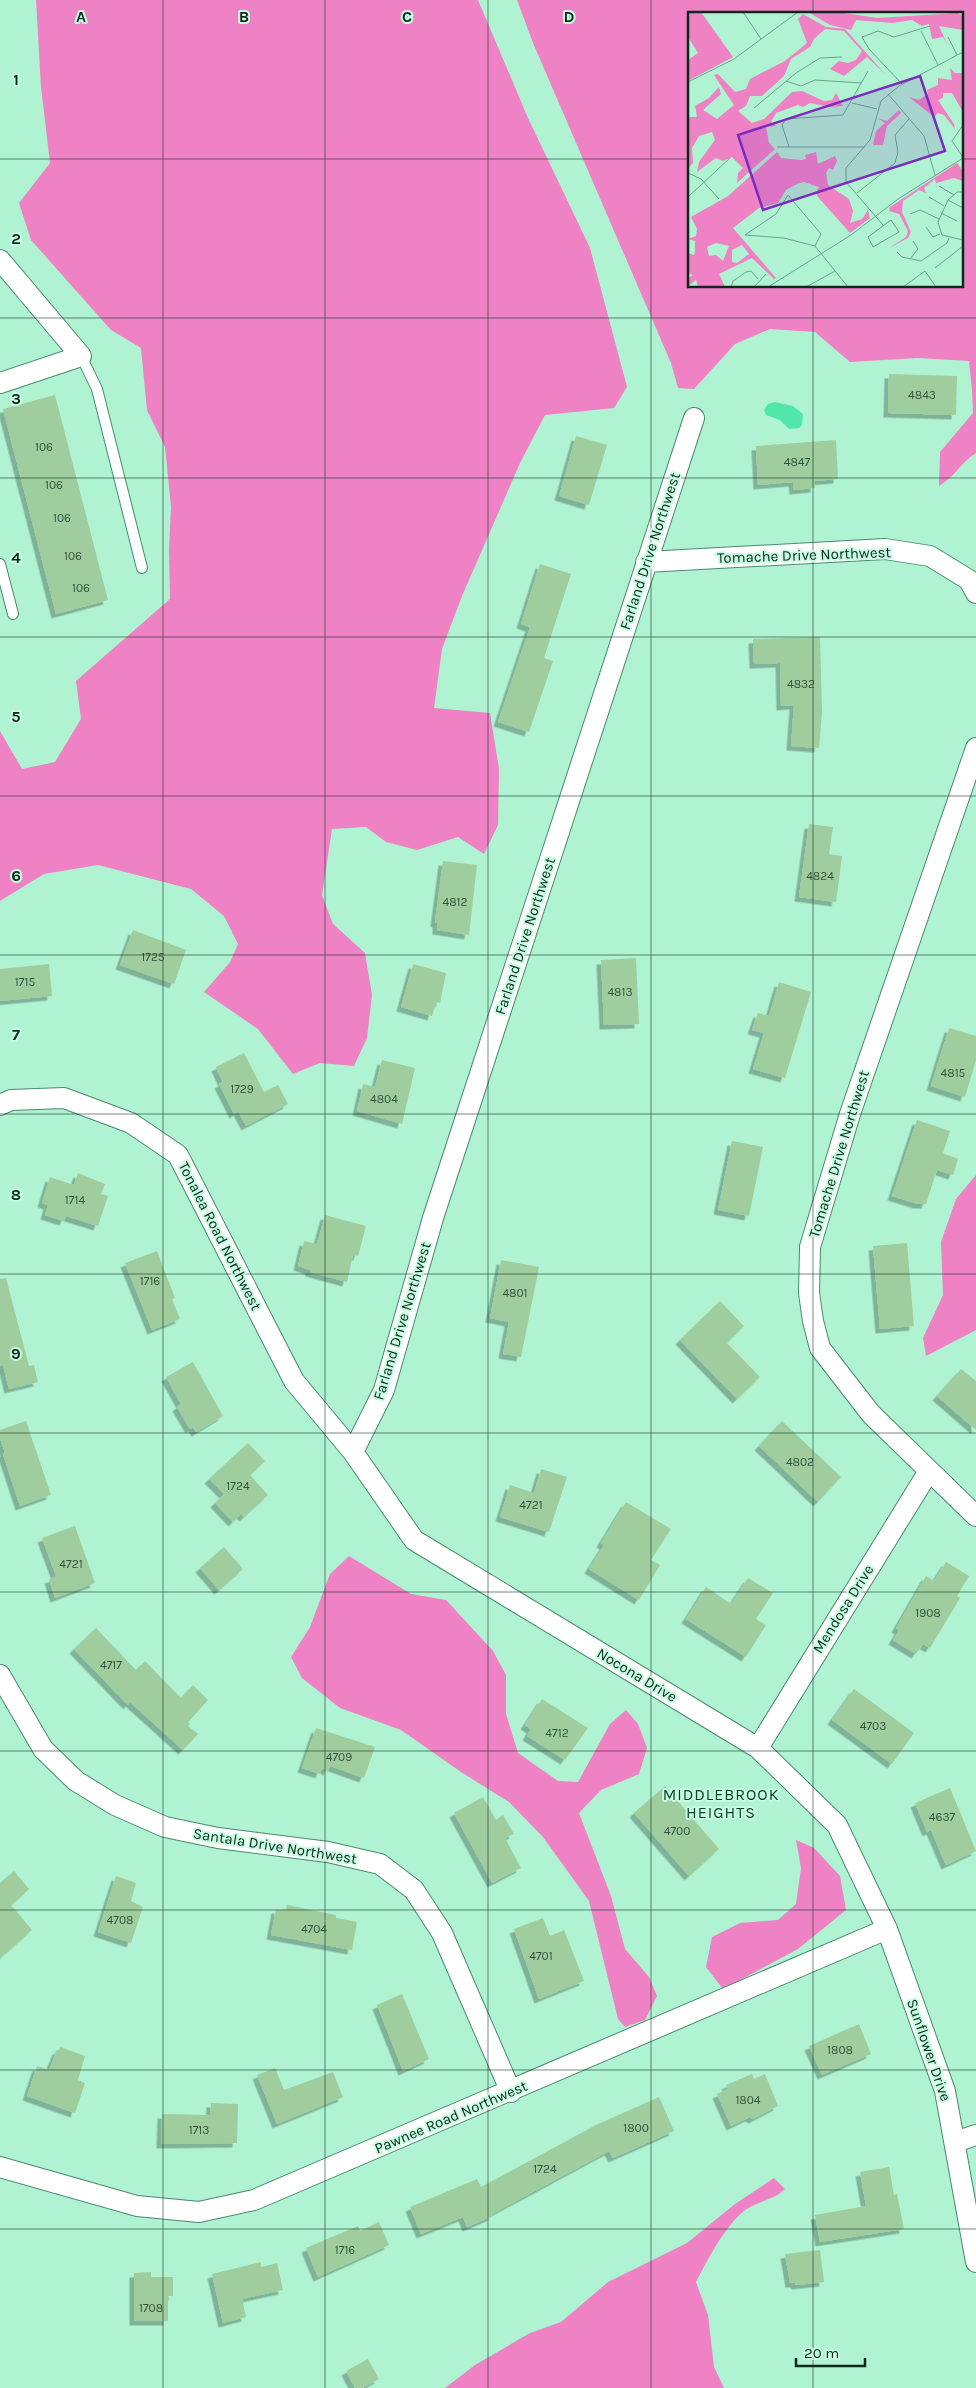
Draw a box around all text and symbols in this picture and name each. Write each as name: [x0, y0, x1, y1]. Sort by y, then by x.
text: A: [76, 7, 86, 26]
text: B: [239, 7, 249, 26]
text: C: [402, 7, 412, 26]
text: D: [564, 7, 575, 26]
inset map: [688, 12, 964, 288]
text: 1: [13, 70, 19, 89]
text: 2: [11, 229, 21, 248]
house number: 4843: [908, 388, 936, 402]
text: 3: [11, 389, 21, 408]
house number: 106: [35, 440, 53, 454]
house number: 4847: [784, 455, 811, 469]
street label: Farland Drive Northwest: [616, 470, 684, 632]
house number: 106: [45, 478, 63, 492]
house number: 106: [53, 511, 71, 525]
street label: Tomache Drive Northwest: [717, 543, 892, 567]
text: 4: [11, 548, 21, 567]
house number: 106: [64, 549, 82, 563]
house number: 106: [72, 581, 90, 595]
house number: 4832: [787, 677, 815, 691]
text: 5: [11, 707, 21, 726]
street label: Farland Drive Northwest: [491, 855, 559, 1017]
text: 6: [11, 866, 21, 885]
house number: 4824: [806, 869, 834, 883]
house number: 4812: [443, 895, 468, 909]
house number: 1725: [141, 950, 165, 964]
house number: 1715: [15, 975, 35, 989]
house number: 4813: [607, 985, 633, 999]
text: 7: [12, 1025, 20, 1044]
house number: 4815: [941, 1066, 966, 1080]
street label: Tomache Drive Northwest: [805, 1068, 873, 1240]
house number: 1729: [230, 1082, 254, 1096]
house number: 4804: [370, 1092, 398, 1106]
street label: Tonalea Road Northwest: [175, 1159, 265, 1314]
text: 8: [11, 1185, 21, 1204]
house number: 1714: [65, 1193, 85, 1207]
street label: Farland Drive Northwest: [369, 1239, 435, 1402]
house number: 1716: [140, 1274, 160, 1288]
house number: 4801: [502, 1286, 528, 1300]
text: 9: [11, 1344, 21, 1363]
house number: 4802: [786, 1455, 814, 1469]
house number: 1724: [226, 1479, 250, 1493]
house number: 4721: [519, 1498, 543, 1512]
house number: 4721: [59, 1557, 83, 1571]
street label: Mendosa Drive: [809, 1561, 877, 1657]
house number: 1908: [915, 1606, 941, 1620]
street label: Nocona Drive: [594, 1644, 680, 1706]
house number: 4717: [100, 1658, 122, 1672]
house number: 4703: [860, 1719, 886, 1733]
house number: 4712: [545, 1726, 569, 1740]
house number: 4709: [326, 1750, 352, 1764]
district label: MIDDLEBROOK HEIGHTS: [663, 1785, 779, 1822]
house number: 4637: [929, 1810, 956, 1824]
street label: Santala Drive Northwest: [192, 1824, 359, 1868]
house number: 4700: [664, 1824, 690, 1838]
house number: 4708: [107, 1913, 133, 1927]
house number: 4704: [301, 1922, 327, 1936]
house number: 4701: [529, 1949, 553, 1963]
street label: Sunflower Drive: [903, 1996, 955, 2104]
house number: 1808: [827, 2043, 853, 2057]
street label: Pawnee Road Northwest: [372, 2076, 530, 2157]
house number: 1804: [735, 2093, 761, 2107]
house number: 1800: [623, 2121, 649, 2135]
house number: 1713: [189, 2123, 209, 2137]
house number: 1724: [533, 2162, 557, 2176]
house number: 1716: [335, 2243, 355, 2257]
house number: 1708: [139, 2301, 163, 2315]
scale bar: [796, 2336, 865, 2368]
text: 20 m: [804, 2344, 839, 2362]

